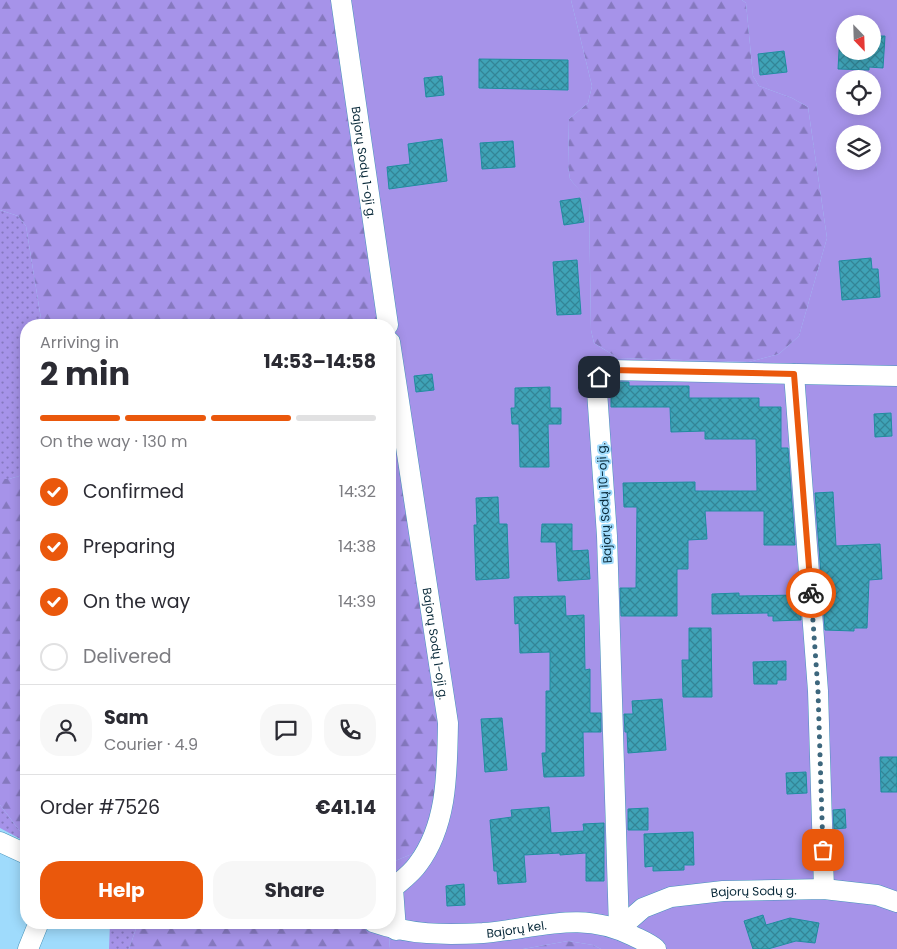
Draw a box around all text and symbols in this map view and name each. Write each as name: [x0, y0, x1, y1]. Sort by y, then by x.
north arrow: [836, 15, 881, 60]
map controls: [836, 15, 881, 170]
button: locate: [836, 70, 881, 115]
street label: Bajorų Sodų 1-oji g.: [348, 105, 381, 220]
button: layers: [836, 125, 881, 170]
text: Arriving in: [40, 331, 119, 354]
text: 14:53–14:58: [263, 348, 376, 375]
text: 2 min: [40, 351, 130, 396]
pin: [578, 356, 620, 398]
icon: home: [585, 363, 613, 391]
text: On the way · 130 m: [40, 430, 188, 453]
street label: Bajorų Sodų 10-oji g.: [592, 442, 616, 564]
icon: check: [40, 478, 68, 506]
text: Confirmed: [83, 478, 184, 505]
text: 14:32: [339, 480, 376, 503]
icon: check: [40, 533, 68, 561]
text: Preparing: [83, 533, 175, 560]
text: 14:38: [338, 535, 376, 558]
courier: [786, 568, 836, 618]
icon: bike: [797, 579, 825, 607]
street label: Bajorų Sodų 1-oji g.: [419, 586, 453, 701]
icon: check: [40, 588, 68, 616]
text: On the way: [83, 588, 190, 615]
text: 14:39: [338, 590, 376, 613]
text: Delivered: [83, 643, 172, 670]
button: person: [40, 704, 92, 756]
text: Sam: [104, 704, 149, 731]
button: chat: [260, 704, 312, 756]
button: phone: [324, 704, 376, 756]
text: Courier · 4.9: [104, 733, 198, 756]
text: Order #7526: [40, 794, 160, 821]
text: €41.14: [316, 794, 376, 821]
pin: [802, 829, 844, 871]
icon: bag: [809, 836, 837, 864]
button: Help: [40, 861, 203, 919]
button: Share: [213, 861, 376, 919]
street label: Bajorų Sodų g.: [710, 881, 797, 901]
street label: Bajorų kel.: [486, 916, 548, 941]

